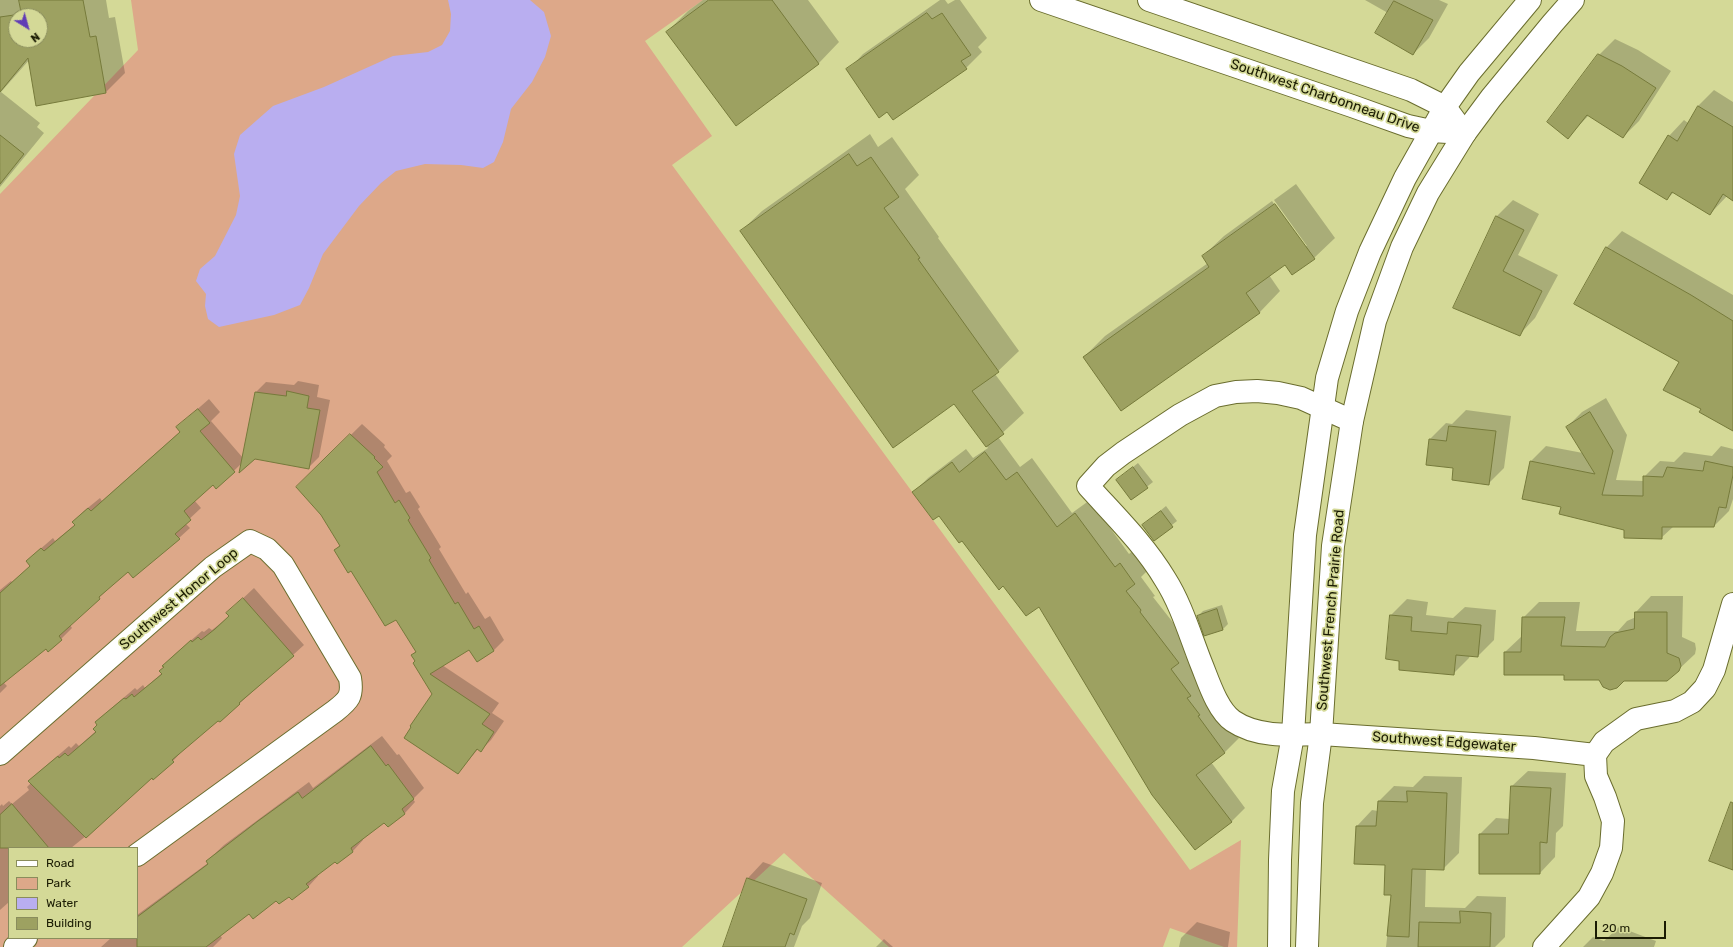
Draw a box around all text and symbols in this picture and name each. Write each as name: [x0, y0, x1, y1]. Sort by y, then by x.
north arrow: [8, 8, 48, 48]
text: N: [28, 30, 42, 45]
street label: Southwest Charbonneau Drive: [1228, 56, 1422, 136]
street label: Southwest French Prairie Road: [1314, 509, 1348, 711]
street label: Southwest Honor Loop: [116, 545, 242, 653]
street label: Southwest Edgewater: [1372, 729, 1516, 755]
legend: [8, 847, 138, 939]
text: Road: [46, 856, 74, 870]
text: Park: [46, 876, 71, 890]
text: Water: [46, 896, 78, 910]
scale bar: [1597, 913, 1668, 939]
text: Building: [46, 916, 92, 930]
text: 20 m: [1602, 921, 1630, 935]

